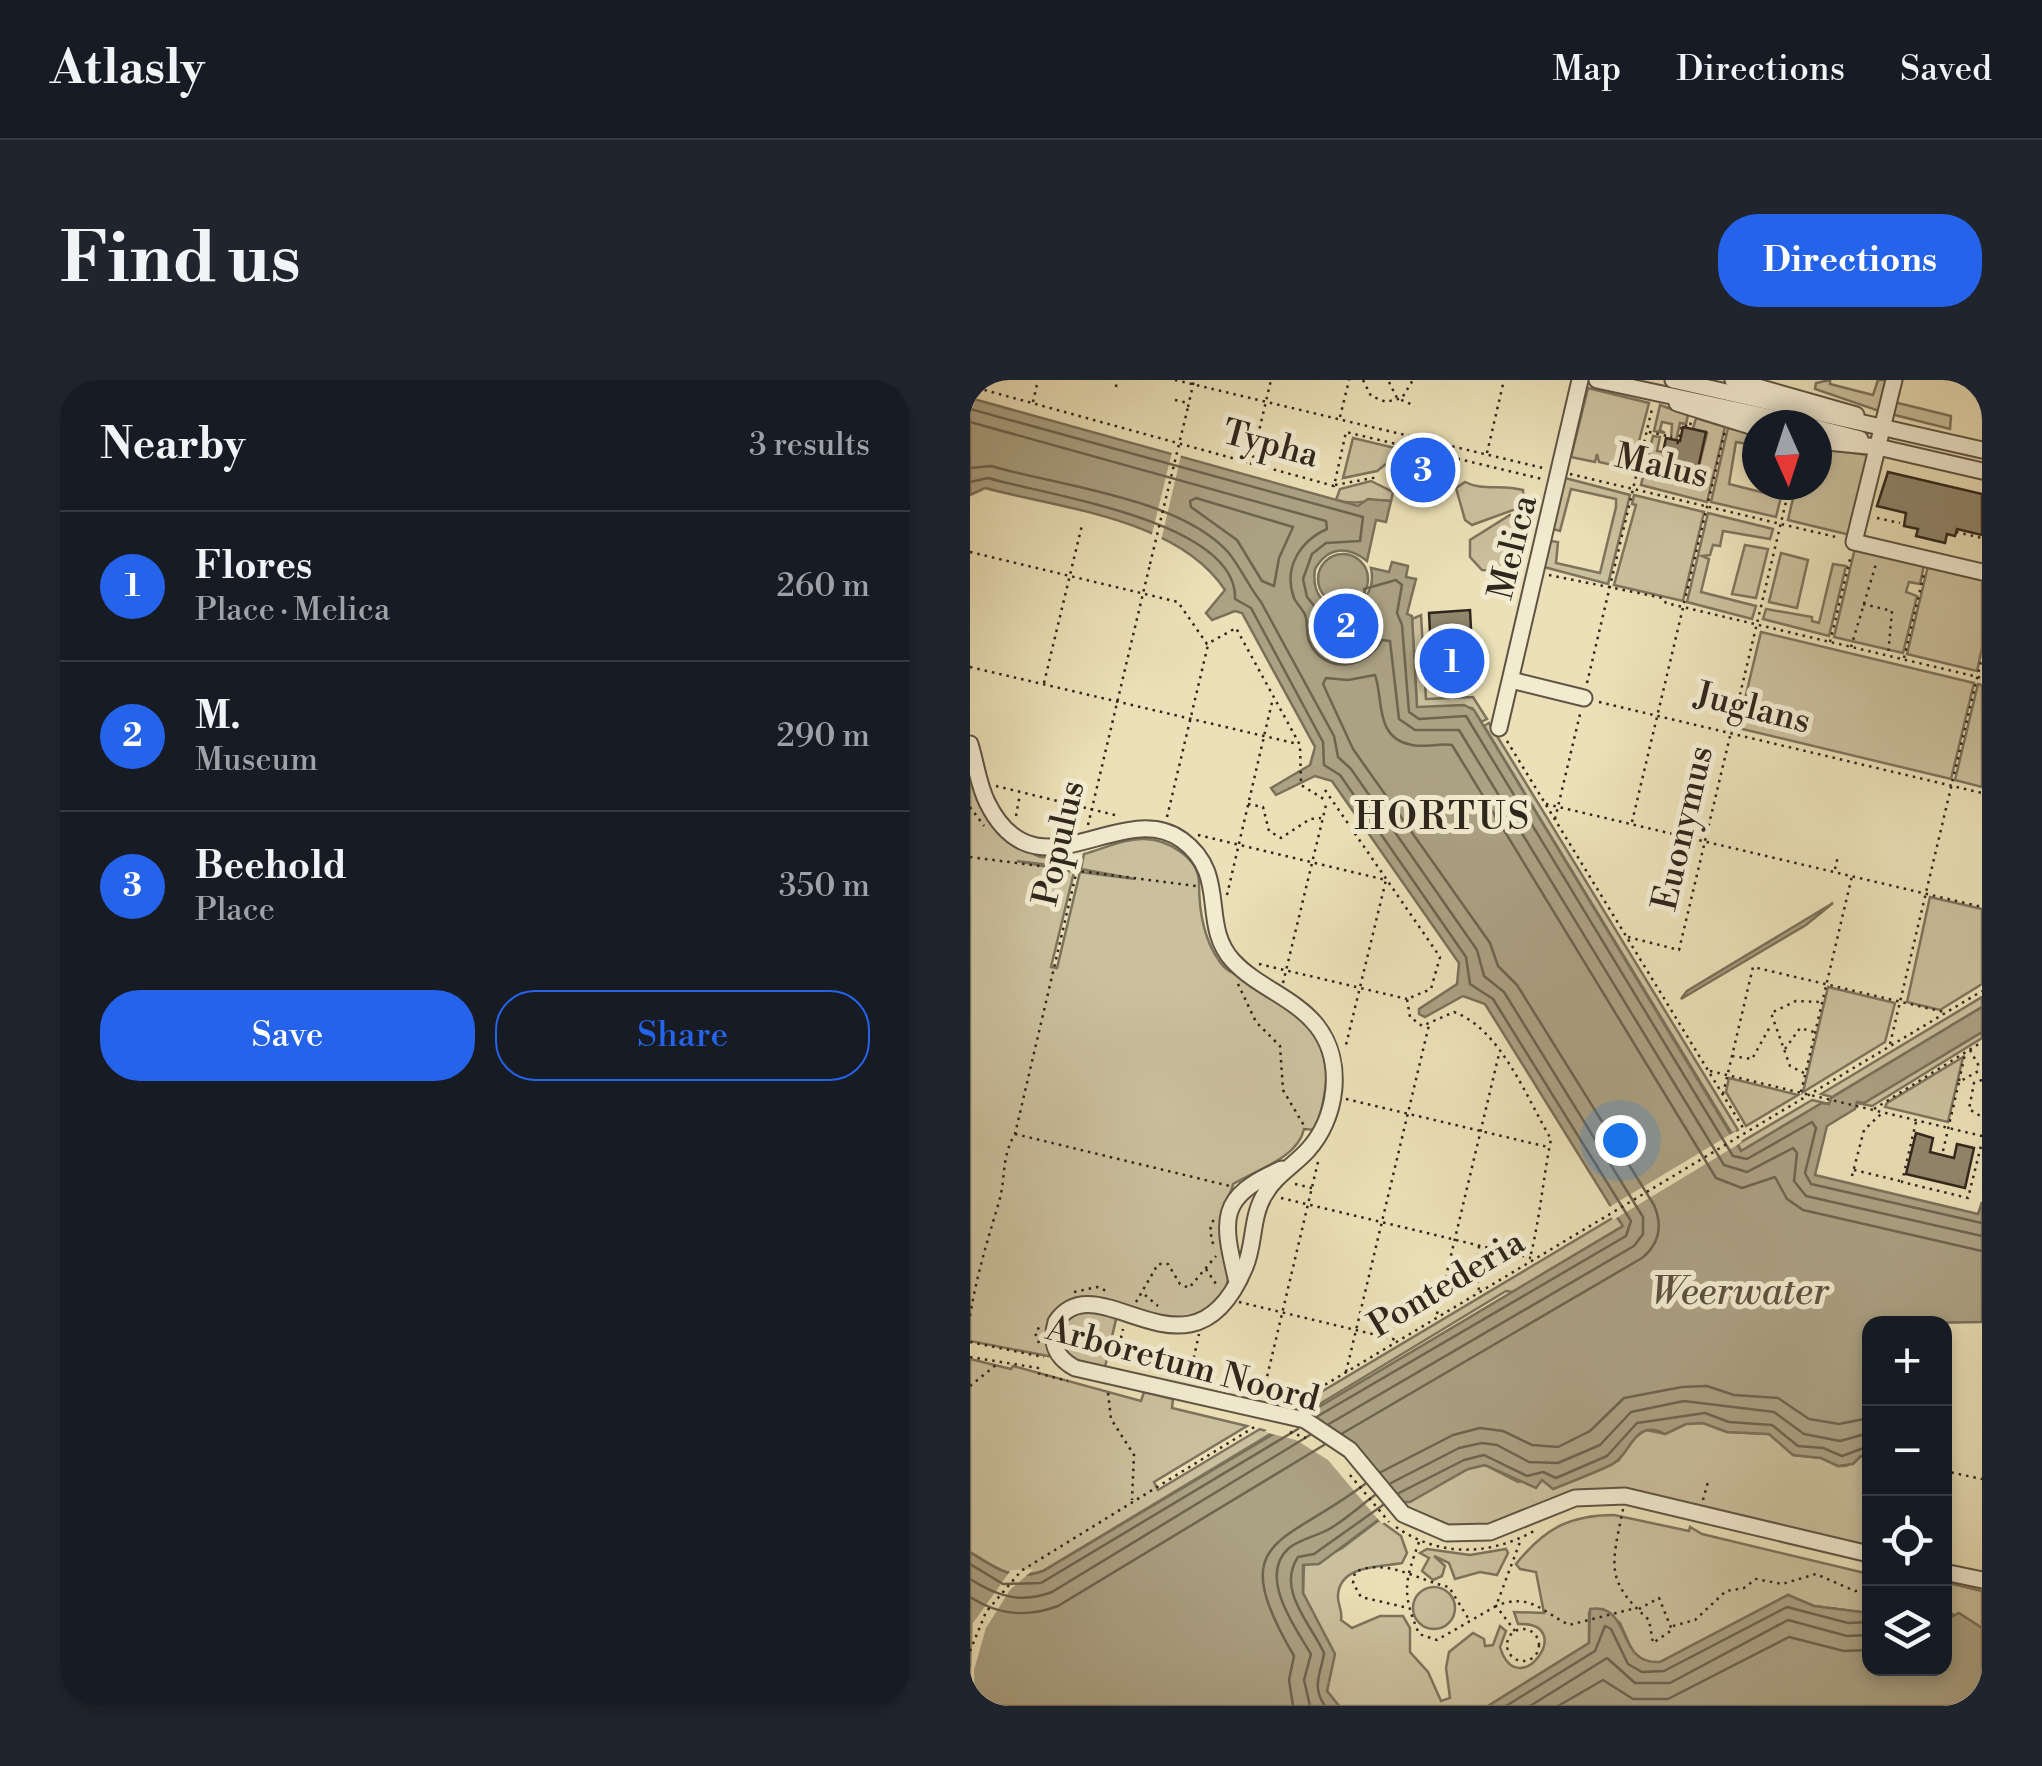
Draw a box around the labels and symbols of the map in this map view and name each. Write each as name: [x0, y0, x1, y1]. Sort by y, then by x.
north arrow: [1742, 410, 1832, 500]
street label: Typha: [1218, 411, 1323, 478]
pin: 3: [1390, 432, 1456, 508]
street label: Malus: [1611, 435, 1712, 498]
street label: Melica: [1480, 491, 1547, 604]
pin: 2: [1314, 588, 1378, 664]
pin: 1: [1420, 624, 1484, 698]
street label: Juglans: [1689, 673, 1815, 744]
street label: Euonymus: [1644, 742, 1723, 915]
street label: Populus: [1024, 777, 1095, 910]
district label: HORTUS: [1354, 794, 1532, 841]
your location: [1595, 1115, 1646, 1166]
street label: Pontederia: [1361, 1221, 1533, 1348]
water label: Weerwater: [1651, 1269, 1830, 1316]
street label: Arboretum Noord: [1040, 1307, 1324, 1422]

